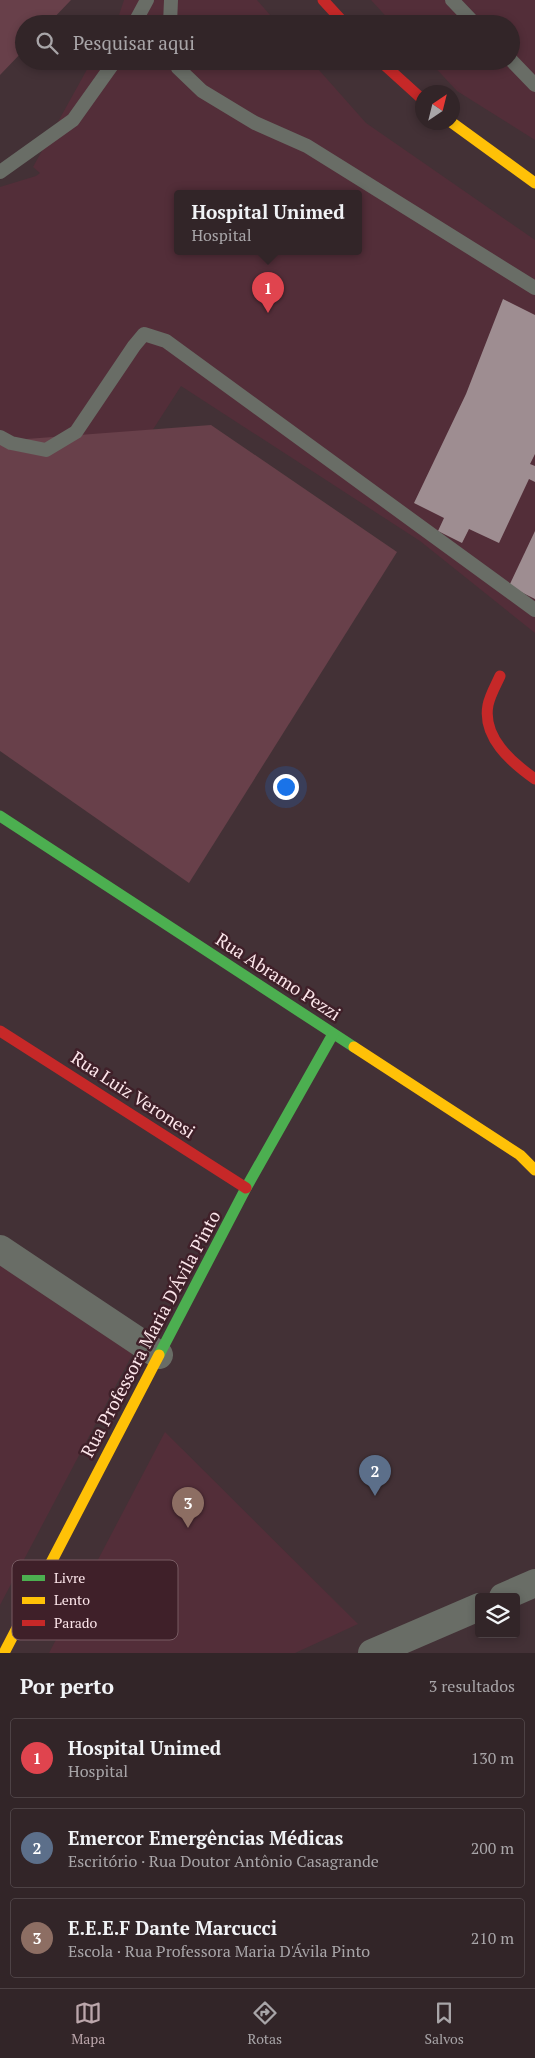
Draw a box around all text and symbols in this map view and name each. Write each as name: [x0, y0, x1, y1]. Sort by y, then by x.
search box: [15, 15, 520, 70]
icon: search: [33, 29, 61, 57]
text: Pesquisar aqui: [73, 30, 195, 55]
north arrow: [415, 85, 460, 130]
popup: [174, 190, 362, 255]
text: Hospital Unimed: [191, 199, 345, 224]
text: Hospital: [191, 224, 252, 246]
pin: 1: [252, 272, 284, 313]
your location: [273, 774, 299, 800]
street label: Rua Abramo Pezzi: [211, 927, 346, 1026]
street label: Rua Luiz Veronesi: [67, 1045, 200, 1143]
street label: Rua Professora Maria D'Ávila Pinto: [75, 1206, 226, 1461]
pin: 2: [359, 1455, 391, 1496]
pin: 3: [172, 1487, 204, 1528]
legend: [12, 1560, 178, 1640]
text: Livre: [54, 1568, 85, 1587]
text: Lento: [54, 1590, 90, 1609]
map controls: [475, 1593, 520, 1638]
button: layers: [475, 1593, 520, 1638]
text: Parado: [54, 1613, 98, 1632]
text: Por perto: [20, 1672, 114, 1700]
text: 3 resultados: [429, 1675, 515, 1697]
text: Hospital Unimed: [68, 1735, 221, 1760]
text: 1: [32, 1747, 42, 1769]
text: 130 m: [471, 1747, 514, 1769]
text: Hospital: [68, 1760, 128, 1782]
text: Emercor Emergências Médicas: [68, 1825, 343, 1850]
text: 2: [32, 1837, 42, 1859]
text: 200 m: [471, 1837, 514, 1859]
text: Escritório · Rua Doutor Antônio Casagrande: [68, 1850, 379, 1872]
text: E.E.E.F Dante Marcucci: [68, 1915, 277, 1940]
text: 3: [32, 1927, 42, 1949]
text: 210 m: [471, 1927, 514, 1949]
text: Escola · Rua Professora Maria D'Ávila Pinto: [68, 1940, 370, 1962]
tab: Mapa: [71, 1999, 105, 2048]
tab: Rotas: [248, 1999, 282, 2048]
tab: Salvos: [424, 1999, 464, 2048]

